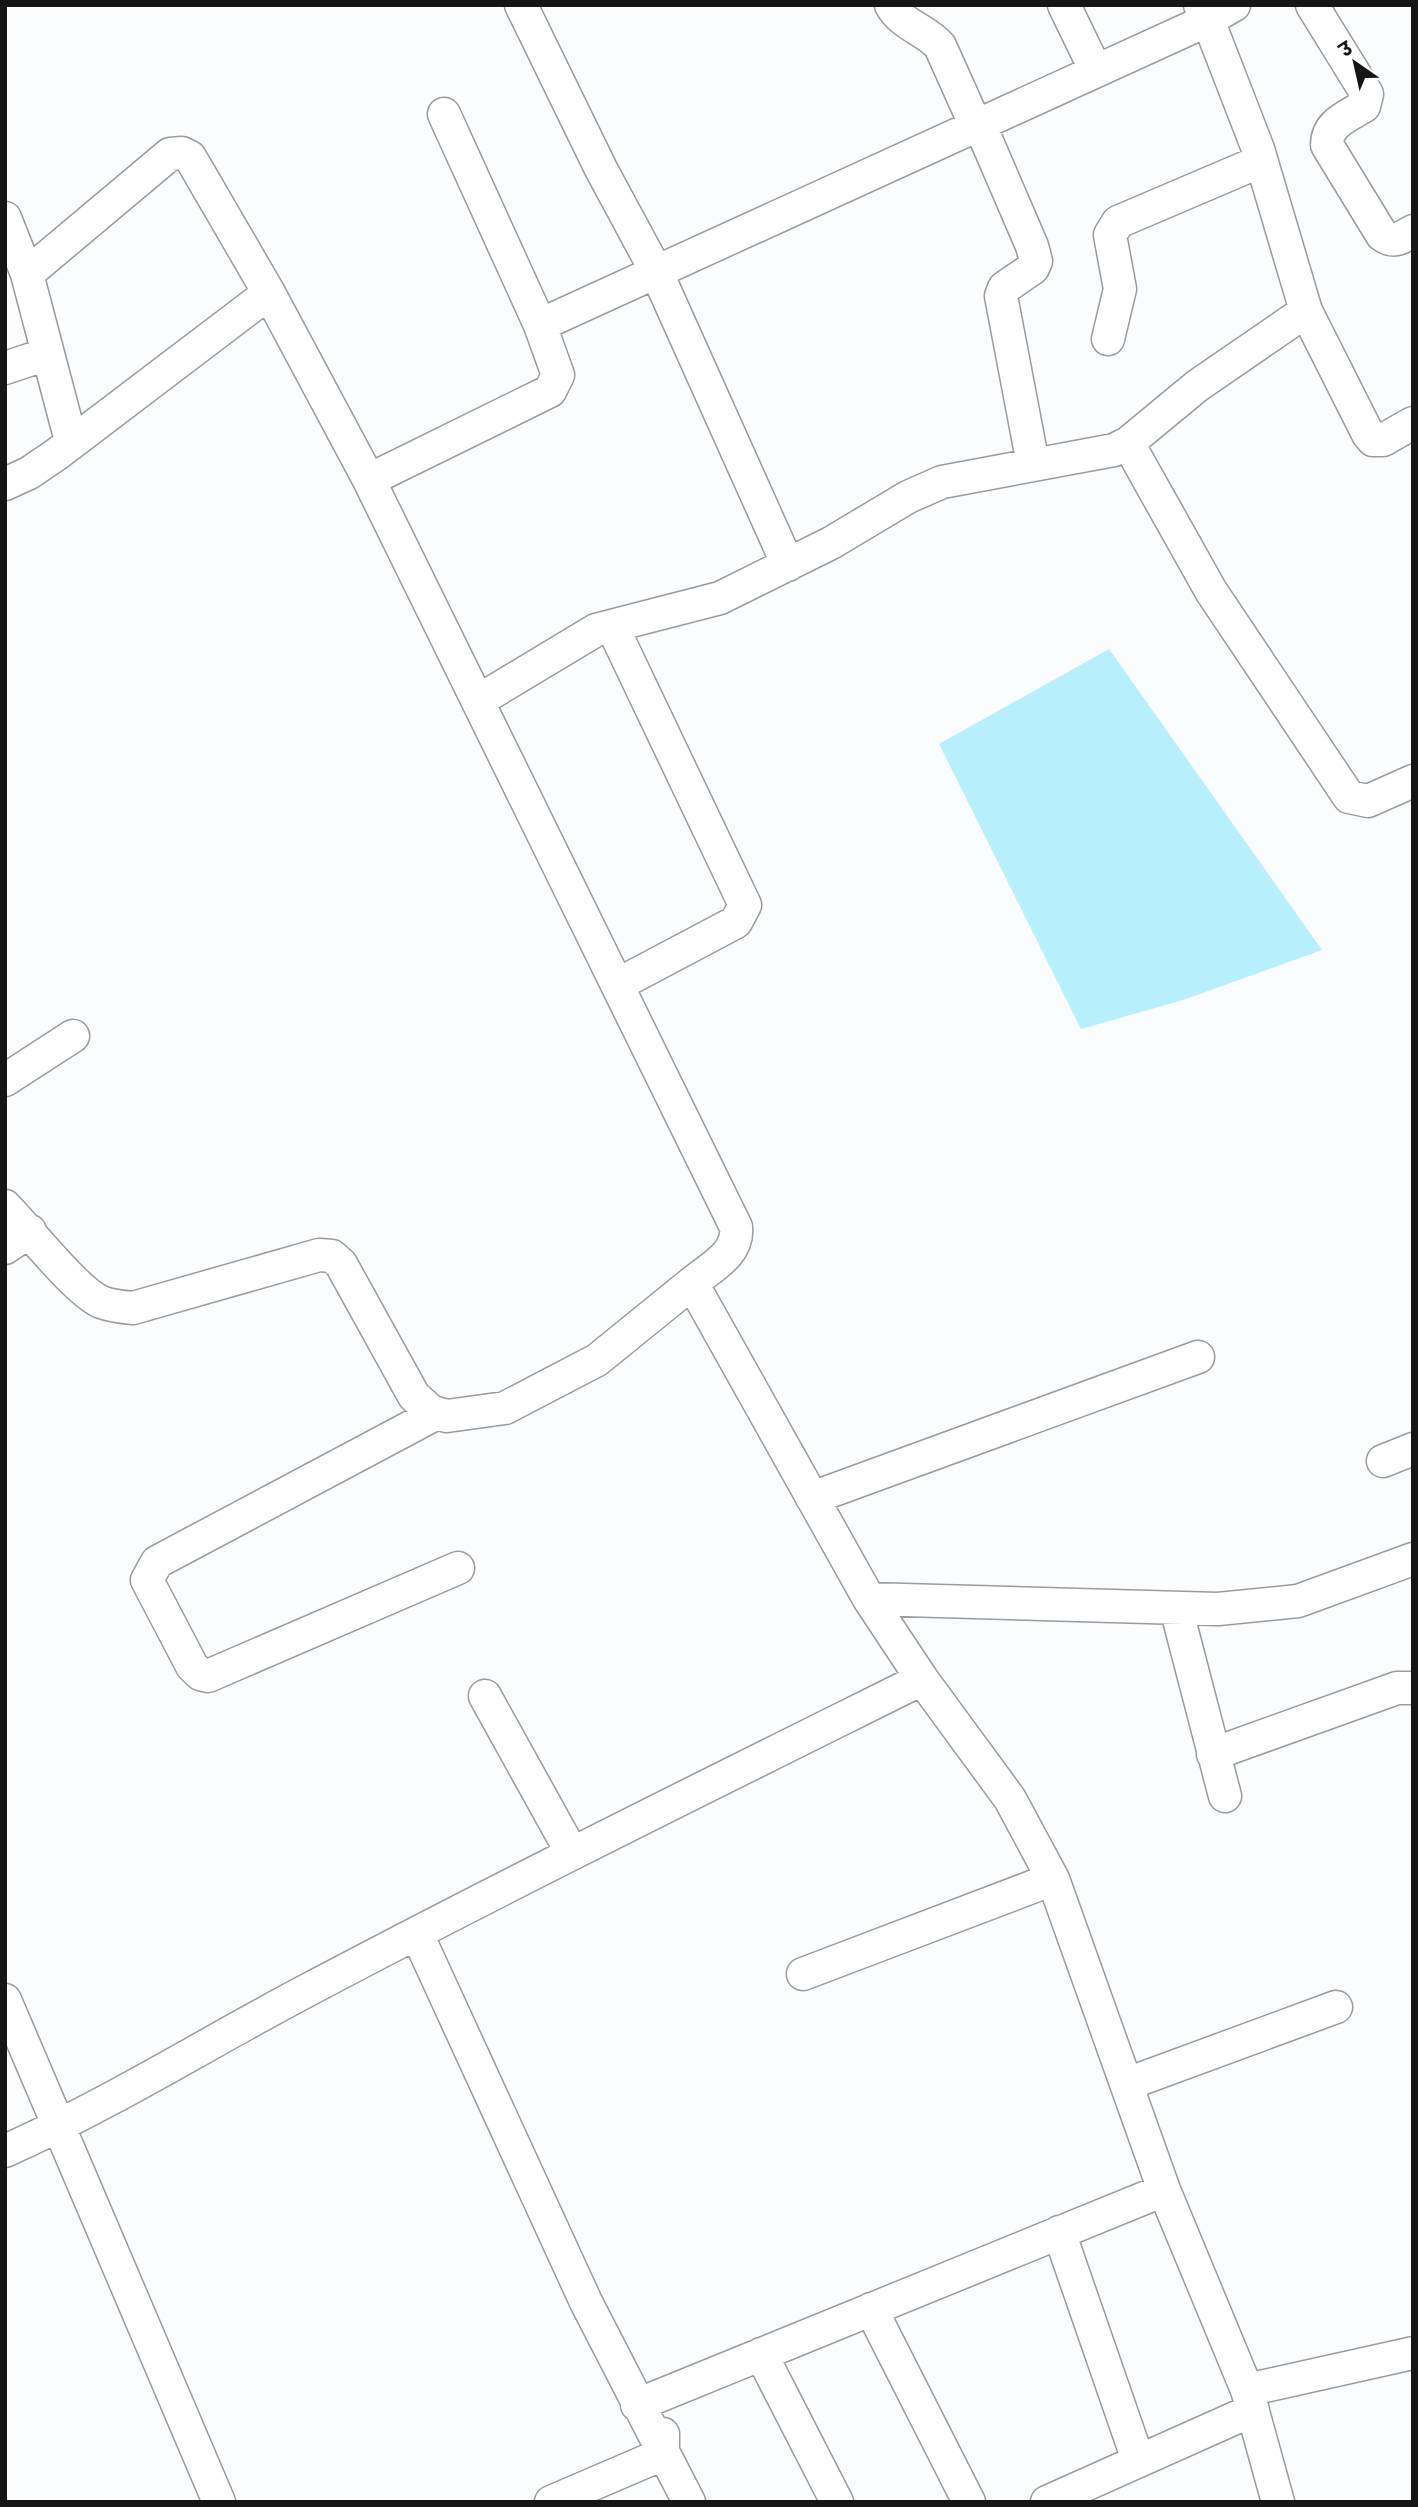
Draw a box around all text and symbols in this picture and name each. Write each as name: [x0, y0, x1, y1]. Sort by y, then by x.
north arrow: [1320, 28, 1390, 98]
text: उ: [1333, 34, 1359, 64]

